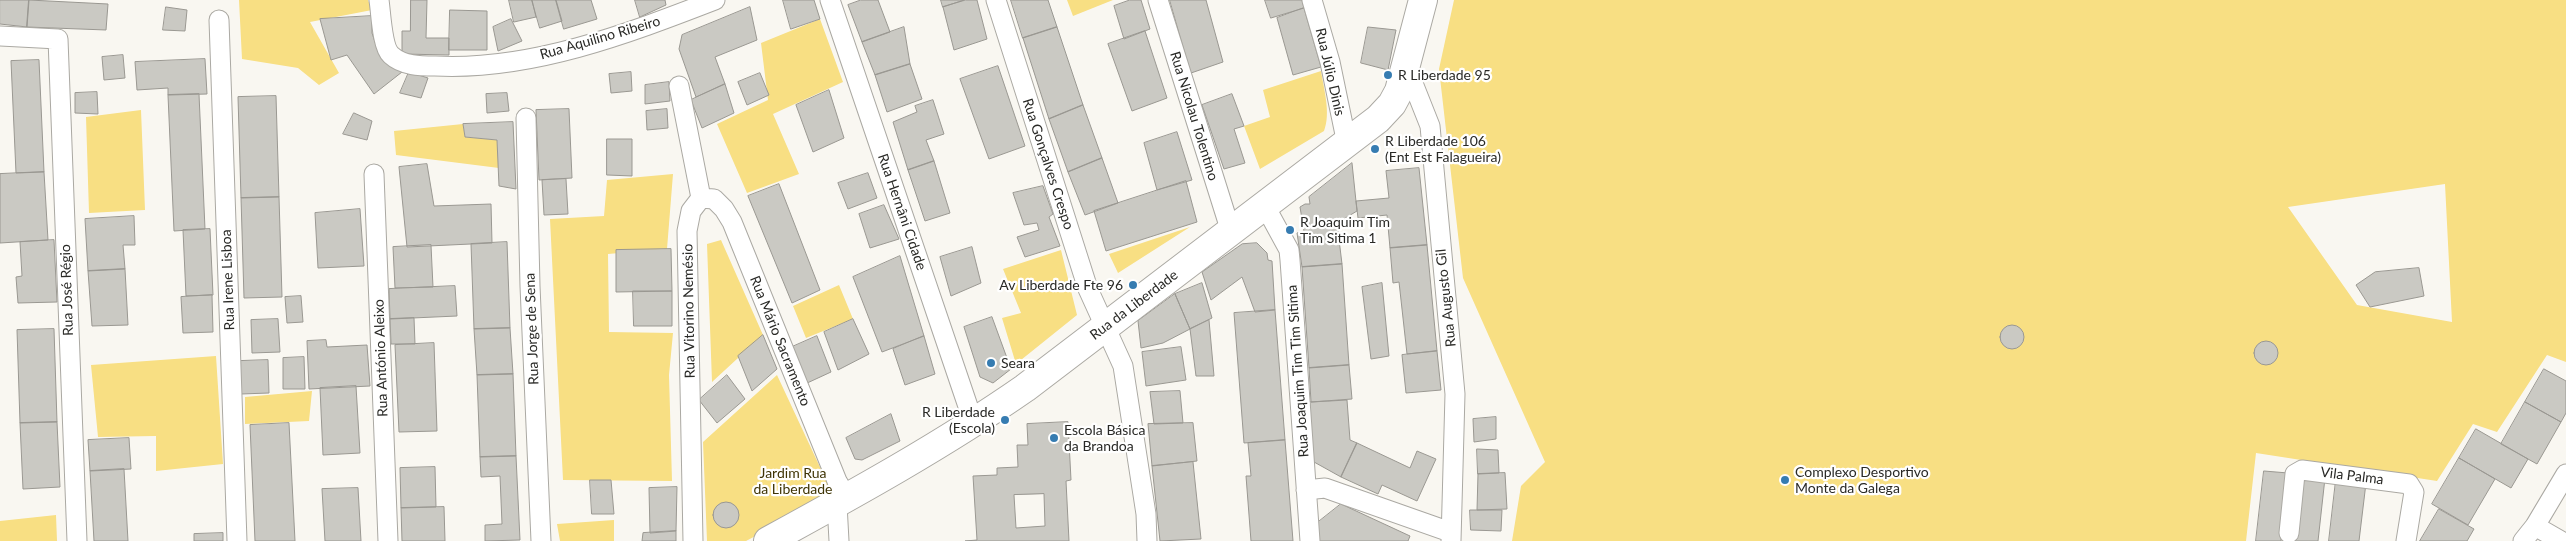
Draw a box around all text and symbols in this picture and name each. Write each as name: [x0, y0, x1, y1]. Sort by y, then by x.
street label: Rua Aquilino Ribeiro: [538, 13, 662, 63]
street label: Rua Júlio Dinis: [1312, 26, 1348, 118]
street label: Rua Nicolau Tolentino: [1166, 49, 1222, 183]
place label: R Liberdade 95: [1398, 67, 1491, 83]
marker: R Liberdade 95: [1382, 69, 1394, 81]
street label: Rua Gonçalves Crespo: [1019, 96, 1077, 232]
place label: R Liberdade 106 (Ent Est Falagueira): [1385, 133, 1501, 166]
marker: R Liberdade 106 (Ent Est Falagueira): [1369, 143, 1381, 155]
street label: Rua Hernâni Cidade: [874, 152, 930, 272]
place label: R Joaquim Tim Tim Sitima 1: [1300, 214, 1390, 246]
marker: R Joaquim Tim Tim Sitima 1: [1284, 224, 1296, 236]
street label: Rua Irene Lisboa: [218, 229, 238, 331]
street label: Rua José Régio: [57, 244, 77, 336]
street label: Rua Vitorino Nemésio: [679, 244, 699, 378]
street label: Rua Augusto Gil: [1433, 248, 1459, 348]
street label: Rua da Liberdade: [1087, 266, 1181, 344]
street label: Rua Jorge de Sena: [522, 273, 542, 385]
street label: Rua Mário Sacramento: [746, 273, 814, 409]
place label: Av Liberdade Fte 96: [999, 277, 1123, 293]
marker: Av Liberdade Fte 96: [1127, 279, 1139, 291]
street label: Rua Joaquim Tim Tim Sitima: [1284, 284, 1312, 458]
street label: Rua António Aleixo: [371, 299, 391, 417]
place label: Seara: [1001, 355, 1035, 371]
marker: Seara: [985, 357, 997, 369]
place label: R Liberdade (Escola): [922, 404, 995, 437]
marker: R Liberdade (Escola): [999, 414, 1011, 426]
place label: Escola Básica da Brandoa: [1064, 422, 1145, 454]
marker: Escola Básica da Brandoa: [1048, 432, 1060, 444]
place label: Complexo Desportivo Monte da Galega: [1795, 464, 1929, 497]
street label: Vila Palma: [2319, 464, 2385, 488]
park label: Jardim Rua da Liberdade: [753, 465, 833, 498]
marker: Complexo Desportivo Monte da Galega: [1779, 474, 1791, 486]

